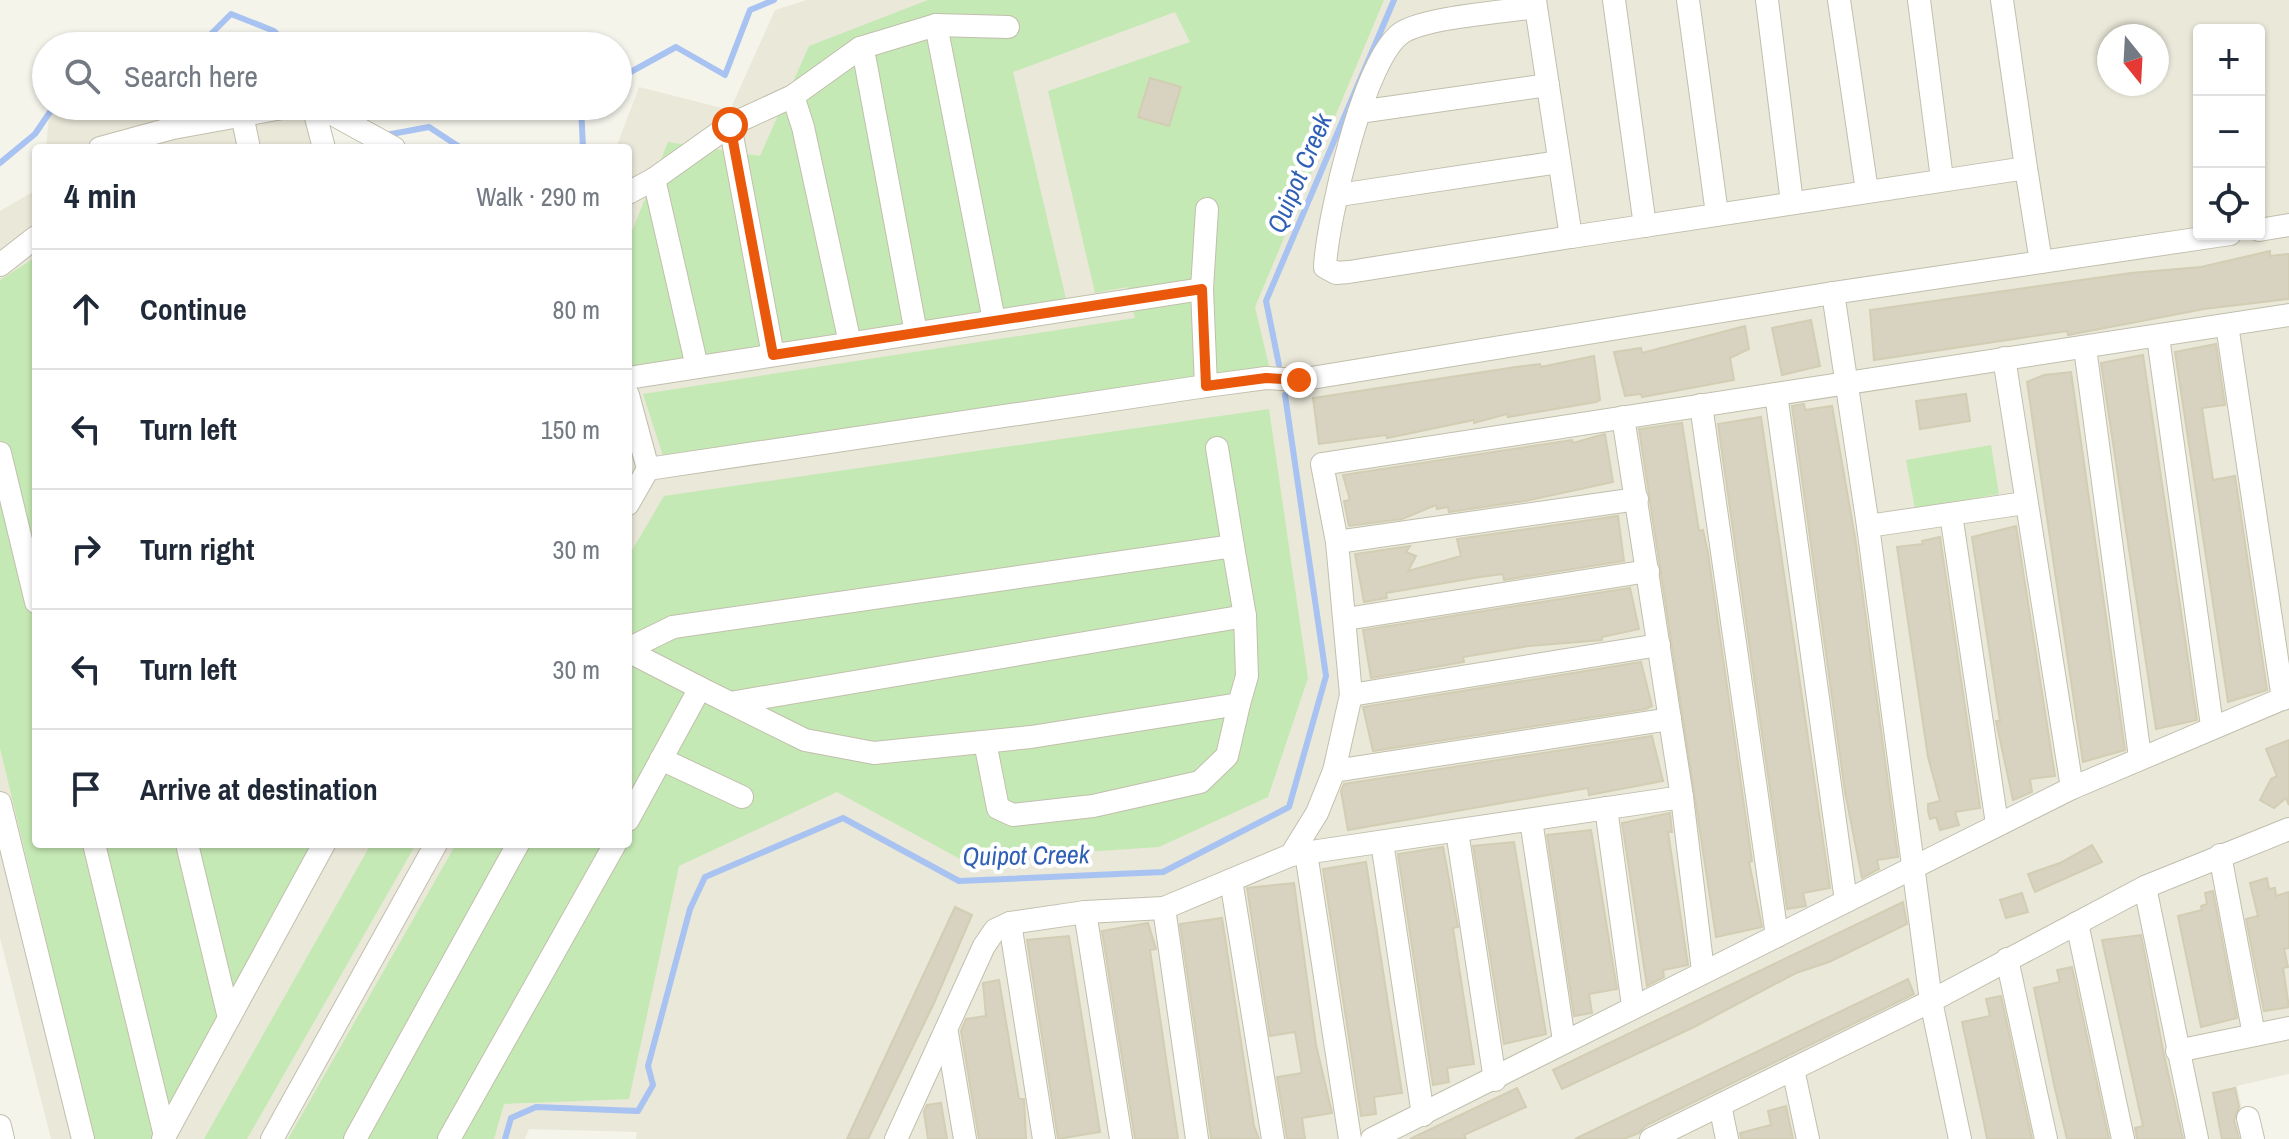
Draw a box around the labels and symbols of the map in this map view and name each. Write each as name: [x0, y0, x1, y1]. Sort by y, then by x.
north arrow: [2097, 24, 2169, 96]
route start: [712, 107, 748, 143]
water label: Quipot Creek: [1258, 107, 1340, 238]
route end: [1281, 362, 1317, 398]
water label: Quipot Creek: [962, 836, 1091, 874]

